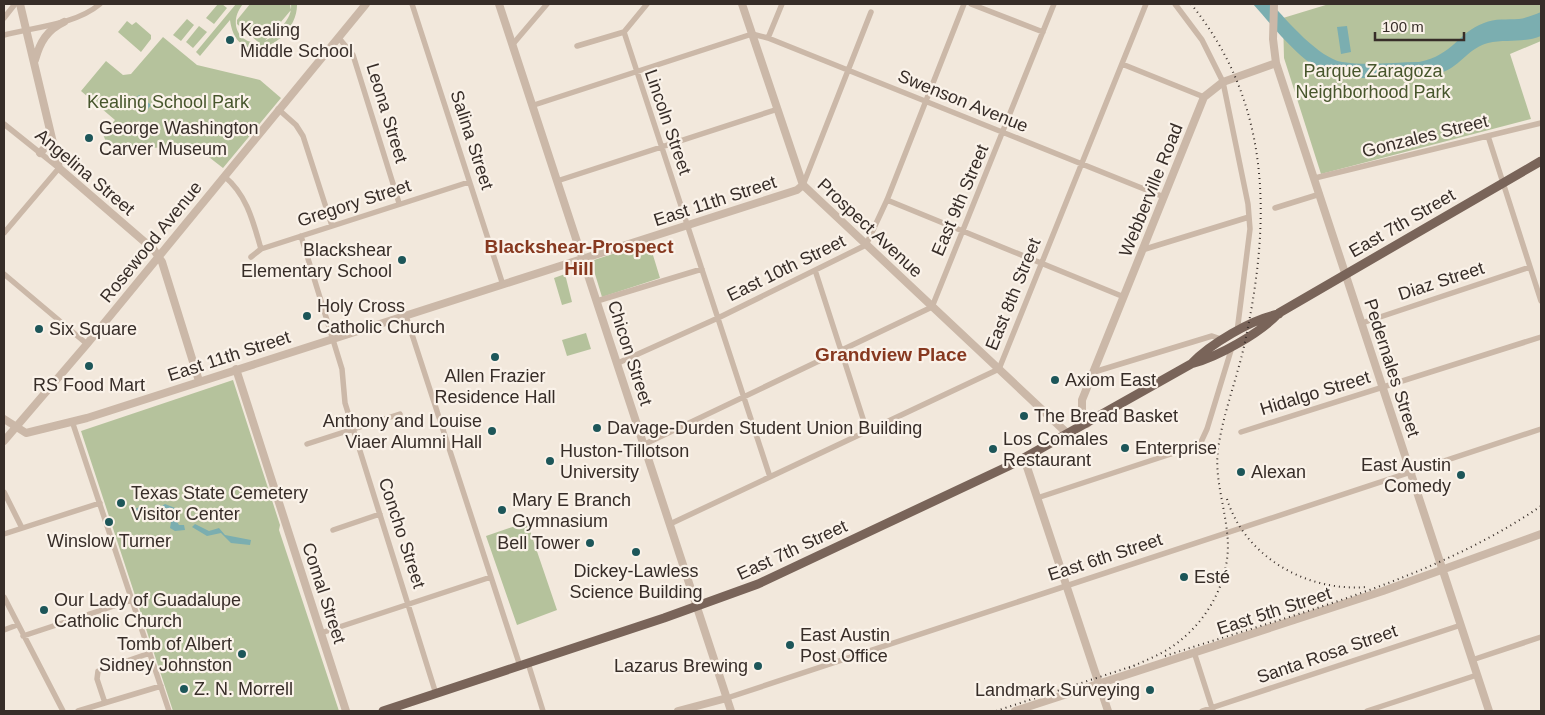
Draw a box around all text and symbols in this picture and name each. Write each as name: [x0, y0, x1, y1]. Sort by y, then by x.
scale bar: [1375, 10, 1464, 42]
text: 100 m: [1382, 18, 1424, 35]
place label: Kealing Middle School: [240, 20, 353, 61]
marker: Kealing Middle School: [224, 34, 236, 46]
street label: Leona Street: [362, 61, 412, 165]
park label: Parque Zaragoza Neighborhood Park: [1295, 61, 1452, 102]
street label: Swenson Avenue: [895, 66, 1031, 136]
street label: Lincoln Street: [641, 67, 695, 177]
street label: Salina Street: [447, 88, 497, 192]
park label: Kealing School Park: [87, 92, 250, 112]
street label: Gonzales Street: [1360, 111, 1490, 161]
place label: George Washington Carver Museum: [99, 118, 258, 159]
street label: Webberville Road: [1115, 121, 1187, 259]
street label: Angelina Street: [31, 125, 139, 219]
marker: George Washington Carver Museum: [83, 132, 95, 144]
street label: East 9th Street: [928, 141, 992, 259]
street label: East 11th Street: [651, 172, 779, 230]
street label: Prospect Avenue: [814, 174, 926, 282]
street label: Gregory Street: [295, 175, 413, 231]
street label: Rosewood Avenue: [96, 177, 206, 307]
street label: East 7th Street: [1345, 185, 1459, 261]
street label: East 10th Street: [724, 231, 848, 305]
street label: East 8th Street: [981, 235, 1045, 353]
district label: Blackshear-Prospect Hill: [484, 236, 674, 279]
place label: Blackshear Elementary School: [241, 240, 392, 281]
marker: Blackshear Elementary School: [396, 254, 408, 266]
street label: Diaz Street: [1396, 258, 1486, 304]
place label: Holy Cross Catholic Church: [317, 296, 445, 337]
street label: Pedernales Street: [1360, 296, 1424, 440]
street label: Chicon Street: [604, 298, 656, 408]
marker: Holy Cross Catholic Church: [301, 310, 313, 322]
place label: Six Square: [49, 319, 137, 339]
marker: Six Square: [33, 323, 45, 335]
street label: East 11th Street: [165, 327, 293, 385]
district label: Grandview Place: [815, 344, 967, 365]
marker: Allen Frazier Residence Hall: [489, 351, 501, 363]
marker: RS Food Mart: [83, 360, 95, 372]
place label: Allen Frazier Residence Hall: [434, 366, 556, 407]
street label: Hidalgo Street: [1258, 367, 1372, 419]
place label: Axiom East: [1065, 370, 1156, 390]
marker: Axiom East: [1049, 374, 1061, 386]
place label: RS Food Mart: [33, 375, 145, 395]
place label: The Bread Basket: [1034, 406, 1178, 426]
marker: The Bread Basket: [1018, 410, 1030, 422]
place label: Anthony and Louise Viaer Alumni Hall: [323, 411, 482, 452]
place label: Davage-Durden Student Union Building: [607, 418, 922, 438]
marker: Davage-Durden Student Union Building: [591, 422, 603, 434]
marker: Anthony and Louise Viaer Alumni Hall: [486, 425, 498, 437]
place label: Los Comales Restaurant: [1003, 429, 1108, 470]
place label: Enterprise: [1135, 438, 1217, 458]
place label: Huston-Tillotson University: [560, 441, 689, 482]
marker: Enterprise: [1119, 442, 1131, 454]
marker: Los Comales Restaurant: [987, 443, 999, 455]
marker: Huston-Tillotson University: [544, 455, 556, 467]
place label: East Austin Comedy: [1361, 455, 1451, 496]
place label: Alexan: [1251, 462, 1306, 482]
marker: Alexan: [1235, 466, 1247, 478]
marker: East Austin Comedy: [1455, 469, 1467, 481]
street label: Concho Street: [375, 475, 429, 591]
place label: Texas State Cemetery Visitor Center: [131, 483, 308, 524]
place label: Mary E Branch Gymnasium: [512, 490, 631, 531]
marker: Texas State Cemetery Visitor Center: [115, 497, 127, 509]
marker: Mary E Branch Gymnasium: [496, 504, 508, 516]
marker: Winslow Turner: [103, 516, 115, 528]
street label: East 7th Street: [734, 516, 850, 584]
street label: East 6th Street: [1045, 529, 1165, 585]
place label: Winslow Turner: [47, 531, 171, 551]
place label: Bell Tower: [497, 533, 580, 553]
marker: Bell Tower: [584, 537, 596, 549]
street label: Comal Street: [298, 540, 350, 646]
marker: Dickey-Lawless Science Building: [630, 546, 642, 558]
place label: Dickey-Lawless Science Building: [569, 561, 703, 602]
place label: Esté: [1194, 567, 1230, 587]
marker: Esté: [1178, 571, 1190, 583]
street label: East 5th Street: [1214, 583, 1334, 639]
place label: Our Lady of Guadalupe Catholic Church: [54, 590, 241, 631]
marker: Our Lady of Guadalupe Catholic Church: [38, 604, 50, 616]
street label: Santa Rosa Street: [1254, 621, 1400, 687]
place label: East Austin Post Office: [800, 625, 890, 666]
place label: Tomb of Albert Sidney Johnston: [99, 634, 232, 675]
marker: East Austin Post Office: [784, 639, 796, 651]
marker: Tomb of Albert Sidney Johnston: [236, 648, 248, 660]
place label: Lazarus Brewing: [614, 656, 748, 676]
marker: Lazarus Brewing: [752, 660, 764, 672]
place label: Z. N. Morrell: [194, 679, 293, 699]
place label: Landmark Surveying: [975, 680, 1140, 700]
marker: Z. N. Morrell: [178, 683, 190, 695]
marker: Landmark Surveying: [1144, 684, 1156, 696]

